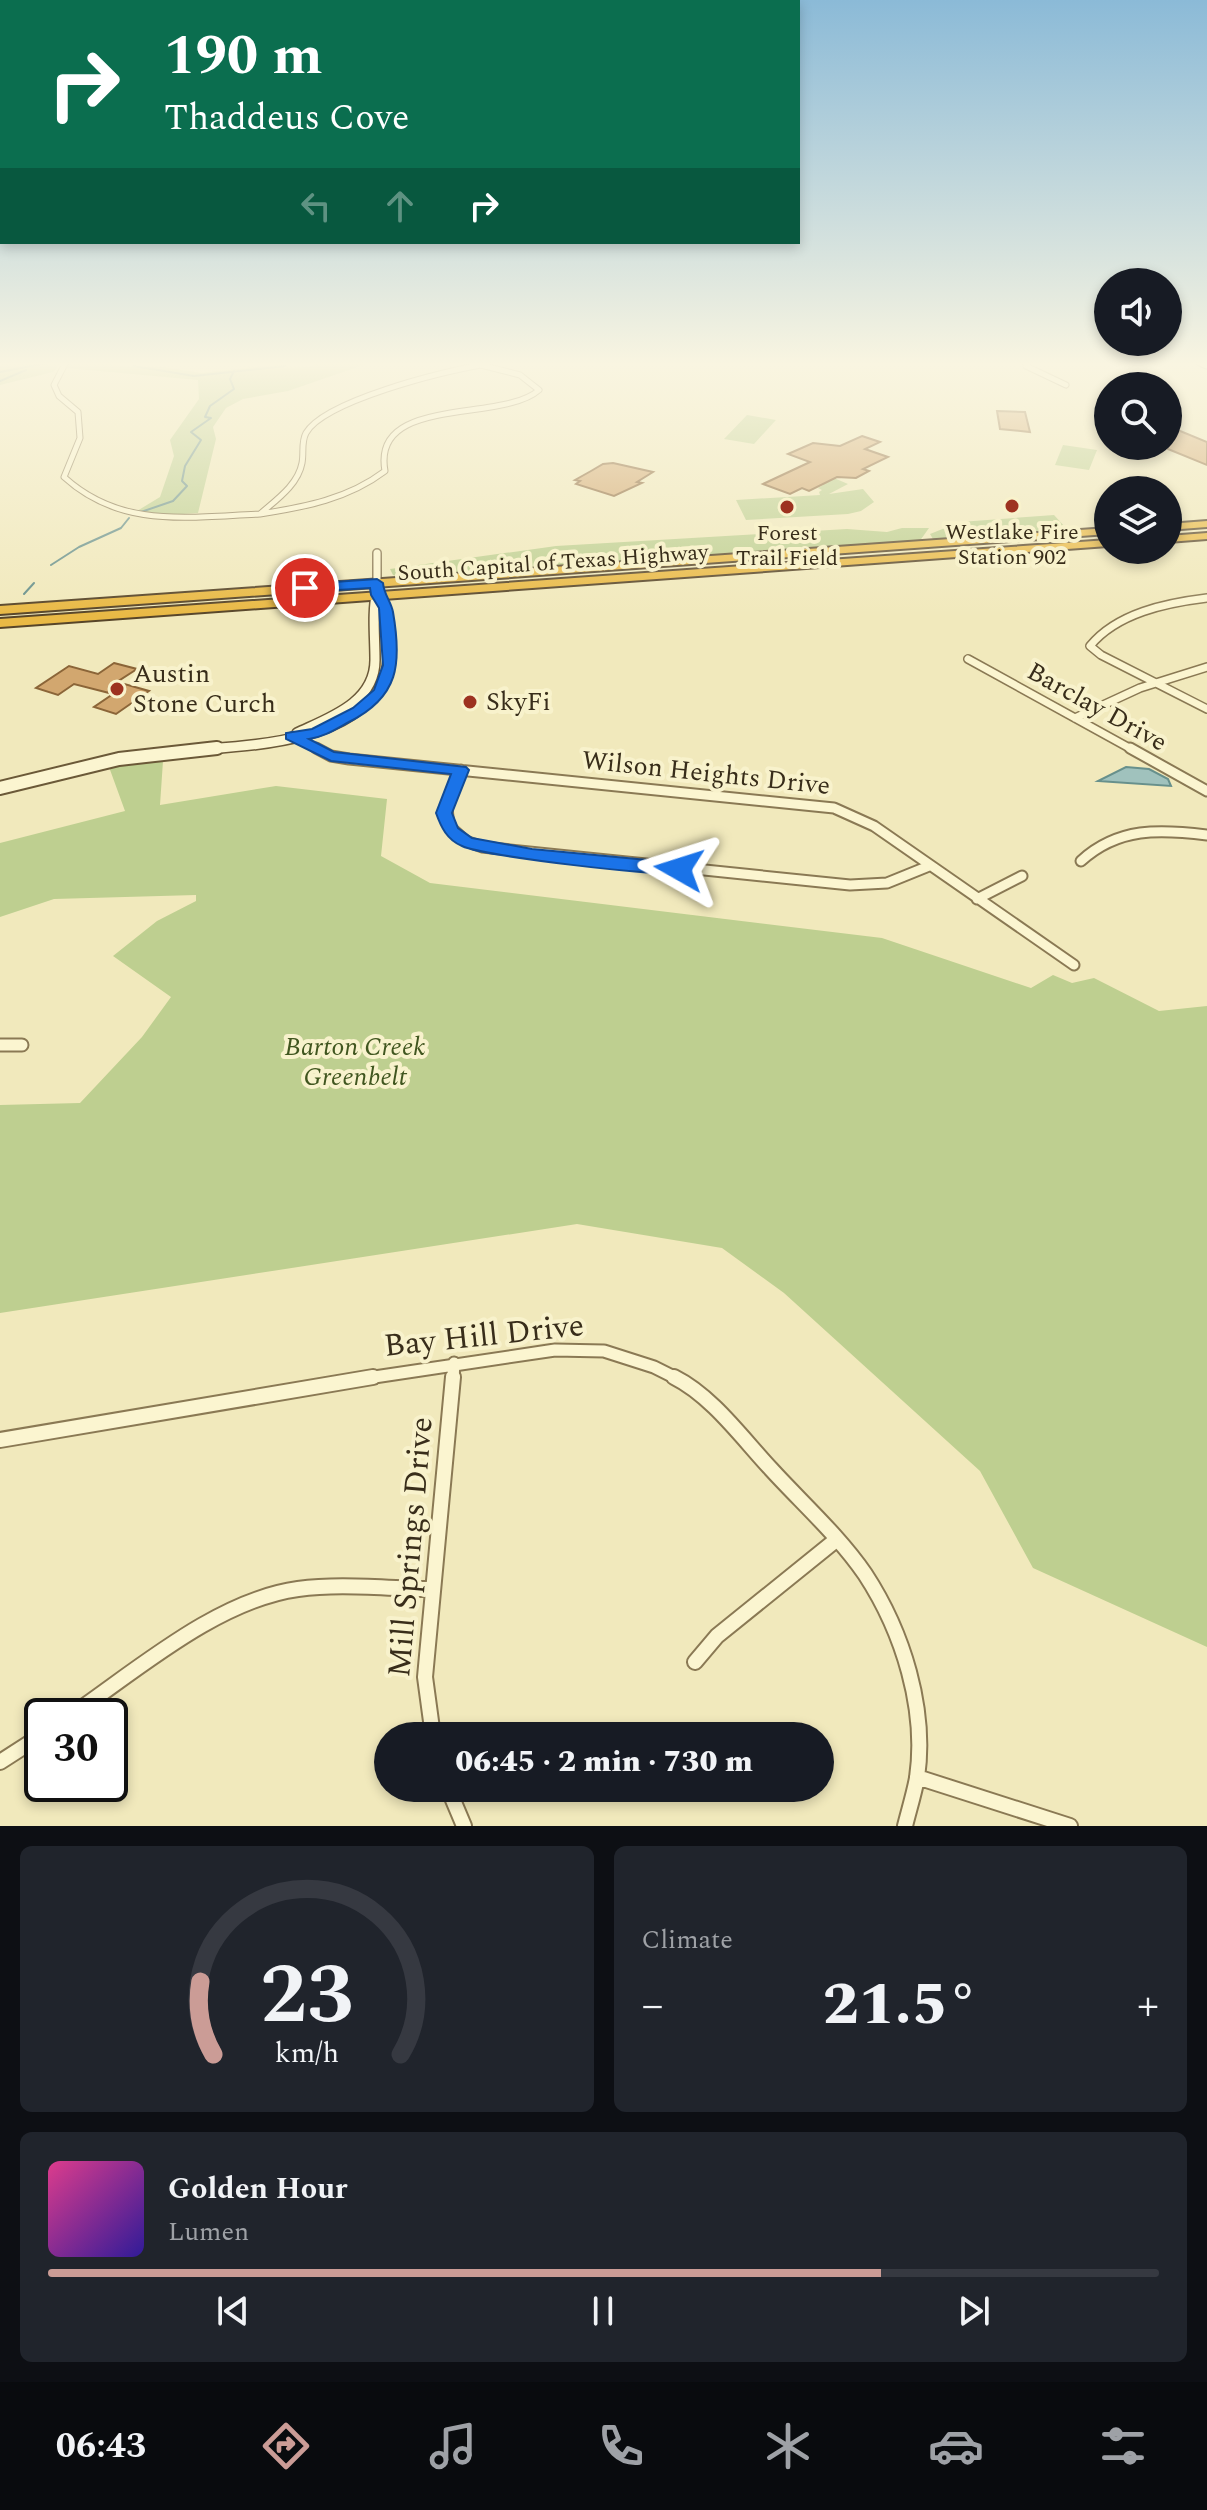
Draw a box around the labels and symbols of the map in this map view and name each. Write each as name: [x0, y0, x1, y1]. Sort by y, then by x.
marker: Westlake Fire Station 902: [1003, 497, 1021, 515]
marker: Forest Trail Field: [778, 498, 796, 516]
place label: Westlake Fire Station 902: [945, 516, 1079, 574]
place label: Forest Trail Field: [736, 517, 838, 575]
street label: South Capital of Texas Highway: [396, 536, 711, 590]
pin: [271, 554, 339, 622]
street label: Barclay Drive: [1019, 652, 1175, 762]
place label: Austin Stone Curch: [133, 654, 276, 724]
marker: Austin Stone Curch: [108, 680, 126, 698]
place label: SkyFi: [486, 682, 551, 722]
marker: SkyFi: [461, 693, 479, 711]
street label: Wilson Heights Drive: [580, 740, 832, 806]
position arrow: [637, 827, 721, 911]
park label: Barton Creek Greenbelt: [285, 1027, 425, 1097]
street label: Bay Hill Drive: [381, 1301, 587, 1371]
street label: Mill Springs Drive: [375, 1415, 447, 1679]
speed limit sign: 30: [24, 1698, 128, 1802]

